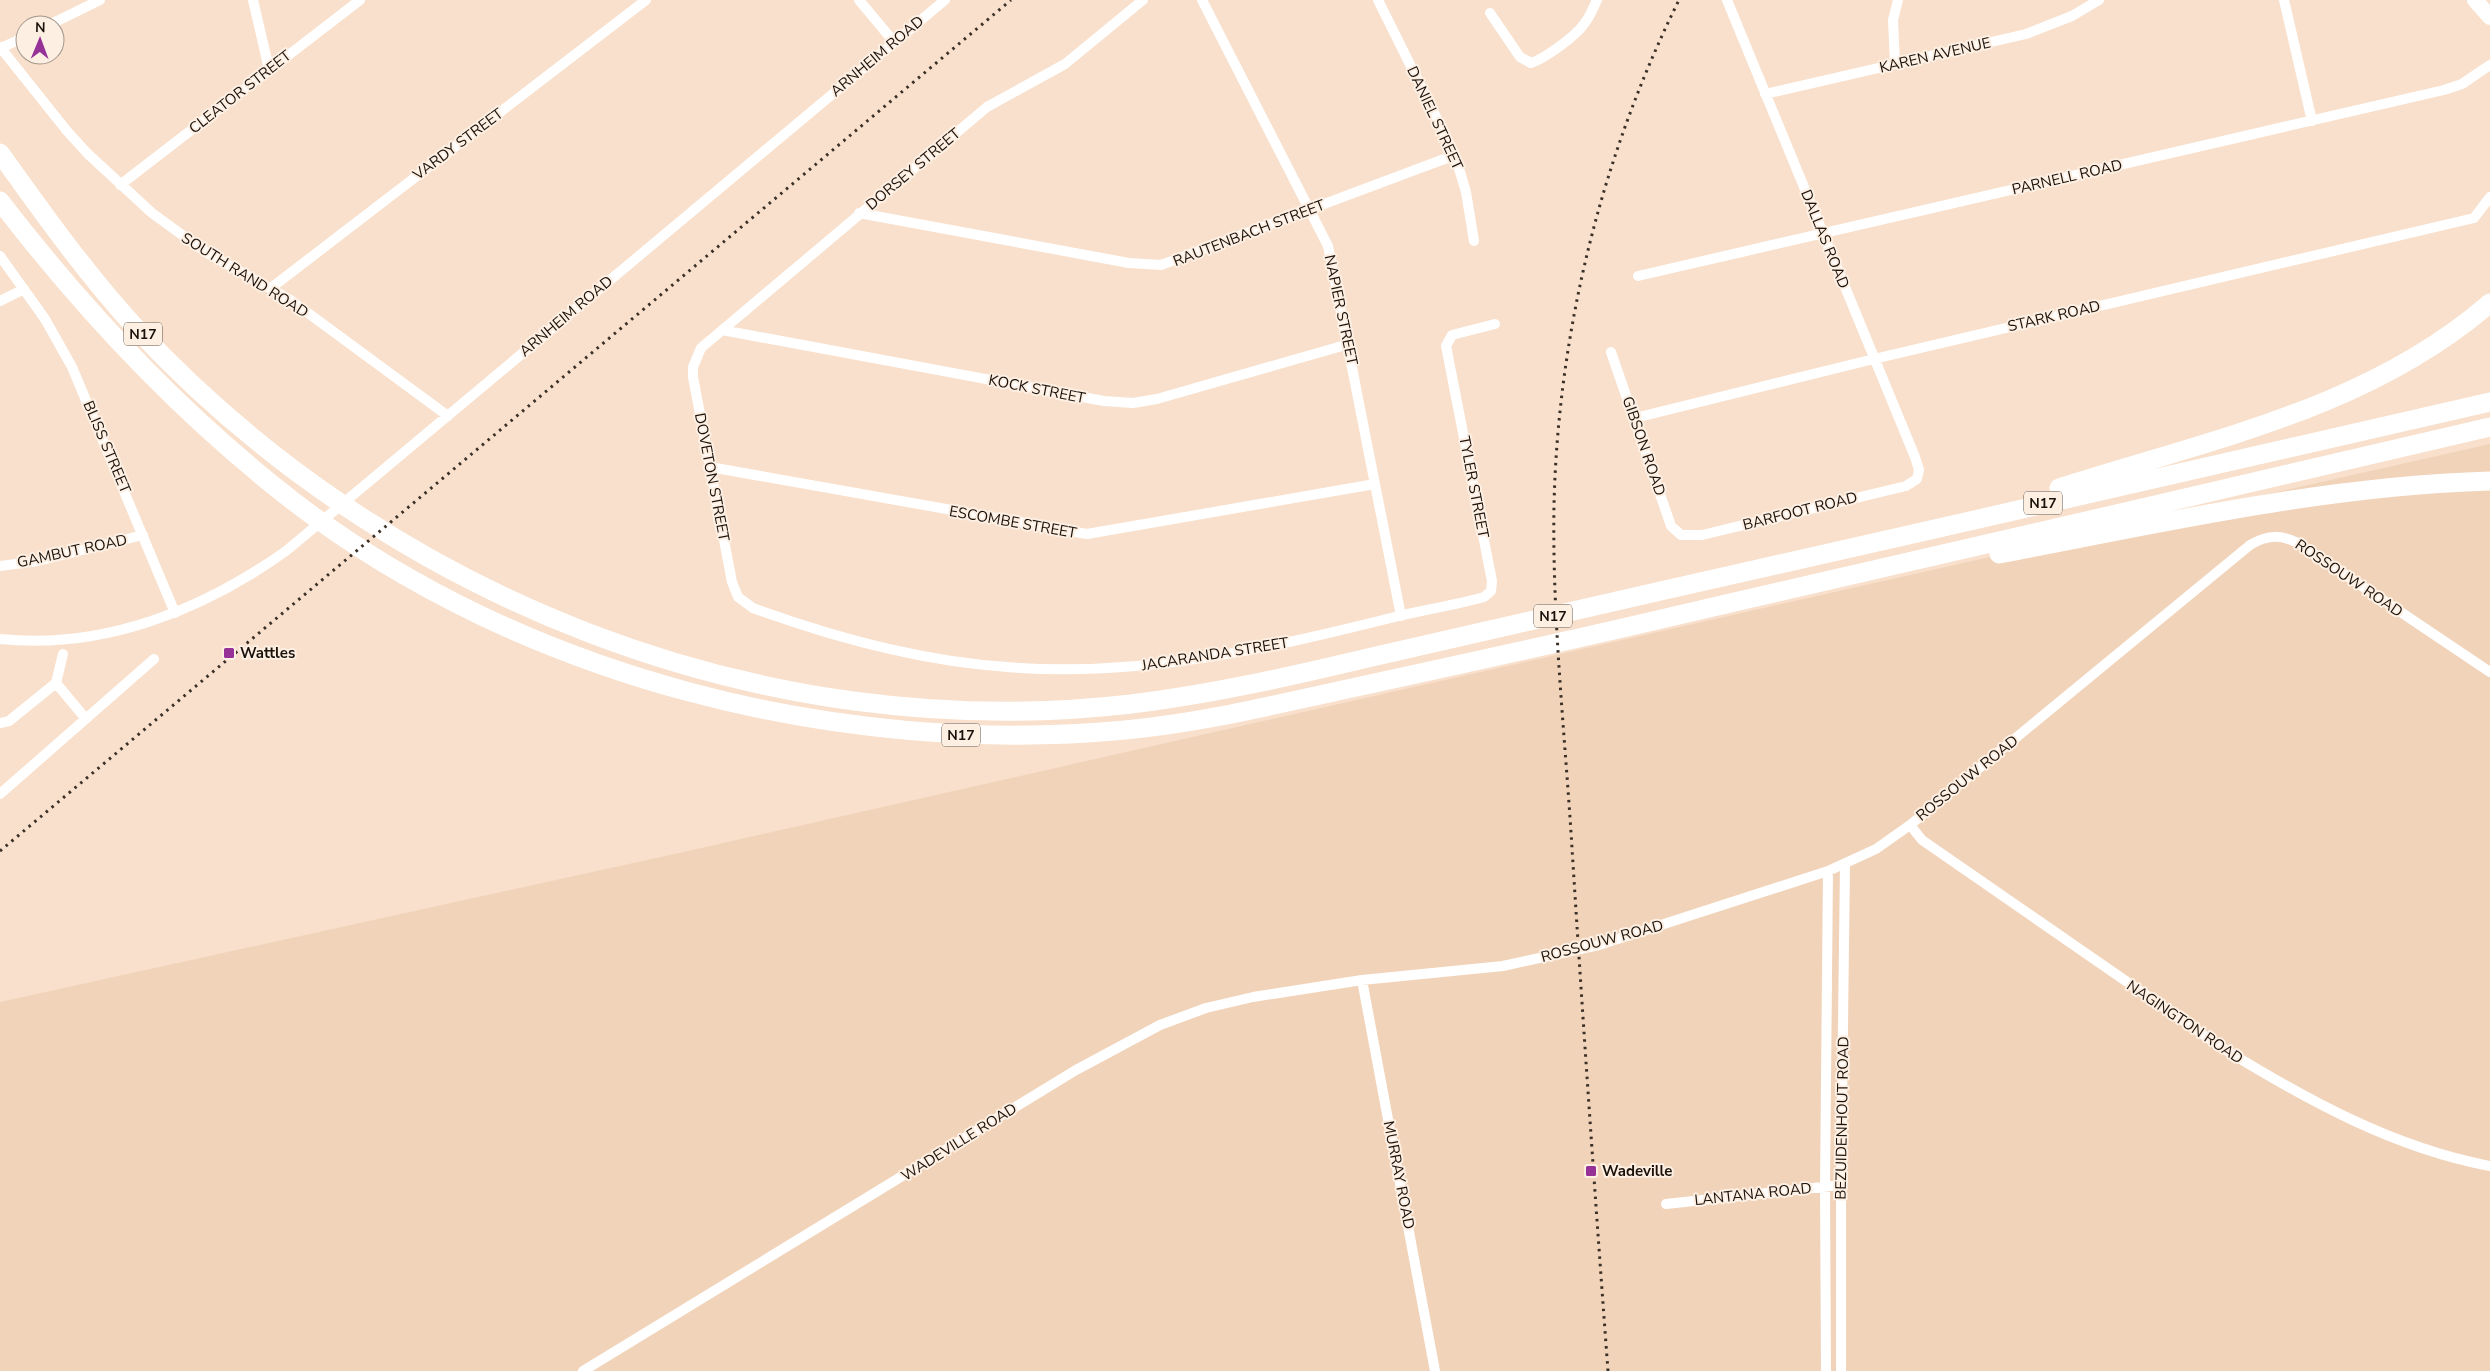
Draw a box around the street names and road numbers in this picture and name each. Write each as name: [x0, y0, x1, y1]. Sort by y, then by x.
street label: ARNHEIM ROAD: [826, 11, 928, 101]
street label: KAREN AVENUE: [1877, 32, 1993, 78]
street label: CLEATOR STREET: [185, 46, 295, 138]
street label: DANIEL STREET: [1402, 63, 1468, 173]
street label: VARDY STREET: [408, 103, 507, 185]
street label: DORSEY STREET: [861, 124, 965, 214]
street label: PARNELL ROAD: [2010, 155, 2124, 199]
street label: DALLAS ROAD: [1796, 187, 1854, 291]
street label: RAUTENBACH STREET: [1170, 195, 1328, 271]
street label: SOUTH RAND ROAD: [178, 228, 312, 322]
street label: NAPIER STREET: [1320, 253, 1362, 367]
street label: ARNHEIM ROAD: [515, 271, 617, 361]
street label: STARK ROAD: [2006, 296, 2102, 336]
road number: N17: [124, 322, 162, 346]
street label: KOCK STREET: [987, 370, 1087, 408]
street label: GIBSON ROAD: [1618, 394, 1670, 498]
street label: BLISS STREET: [78, 398, 136, 496]
street label: DOVETON STREET: [690, 411, 734, 543]
street label: TYLER STREET: [1454, 434, 1494, 540]
street label: BARFOOT ROAD: [1741, 487, 1859, 535]
road number: N17: [2024, 492, 2062, 514]
street label: ESCOMBE STREET: [948, 501, 1078, 543]
street label: GAMBUT ROAD: [15, 530, 129, 572]
street label: ROSSOUW ROAD: [2291, 534, 2407, 622]
road number: N17: [1534, 604, 1572, 628]
street label: JACARANDA STREET: [1139, 633, 1290, 676]
road number: N17: [942, 724, 980, 746]
street label: ROSSOUW ROAD: [1912, 731, 2022, 825]
street label: ROSSOUW ROAD: [1539, 915, 1665, 967]
street label: NAGINGTON ROAD: [2123, 976, 2247, 1068]
street label: BEZUIDENHOUT ROAD: [1831, 1036, 1853, 1200]
street label: WADEVILLE ROAD: [897, 1098, 1021, 1186]
street label: MURRAY ROAD: [1379, 1119, 1419, 1231]
street label: LANTANA ROAD: [1693, 1178, 1813, 1210]

